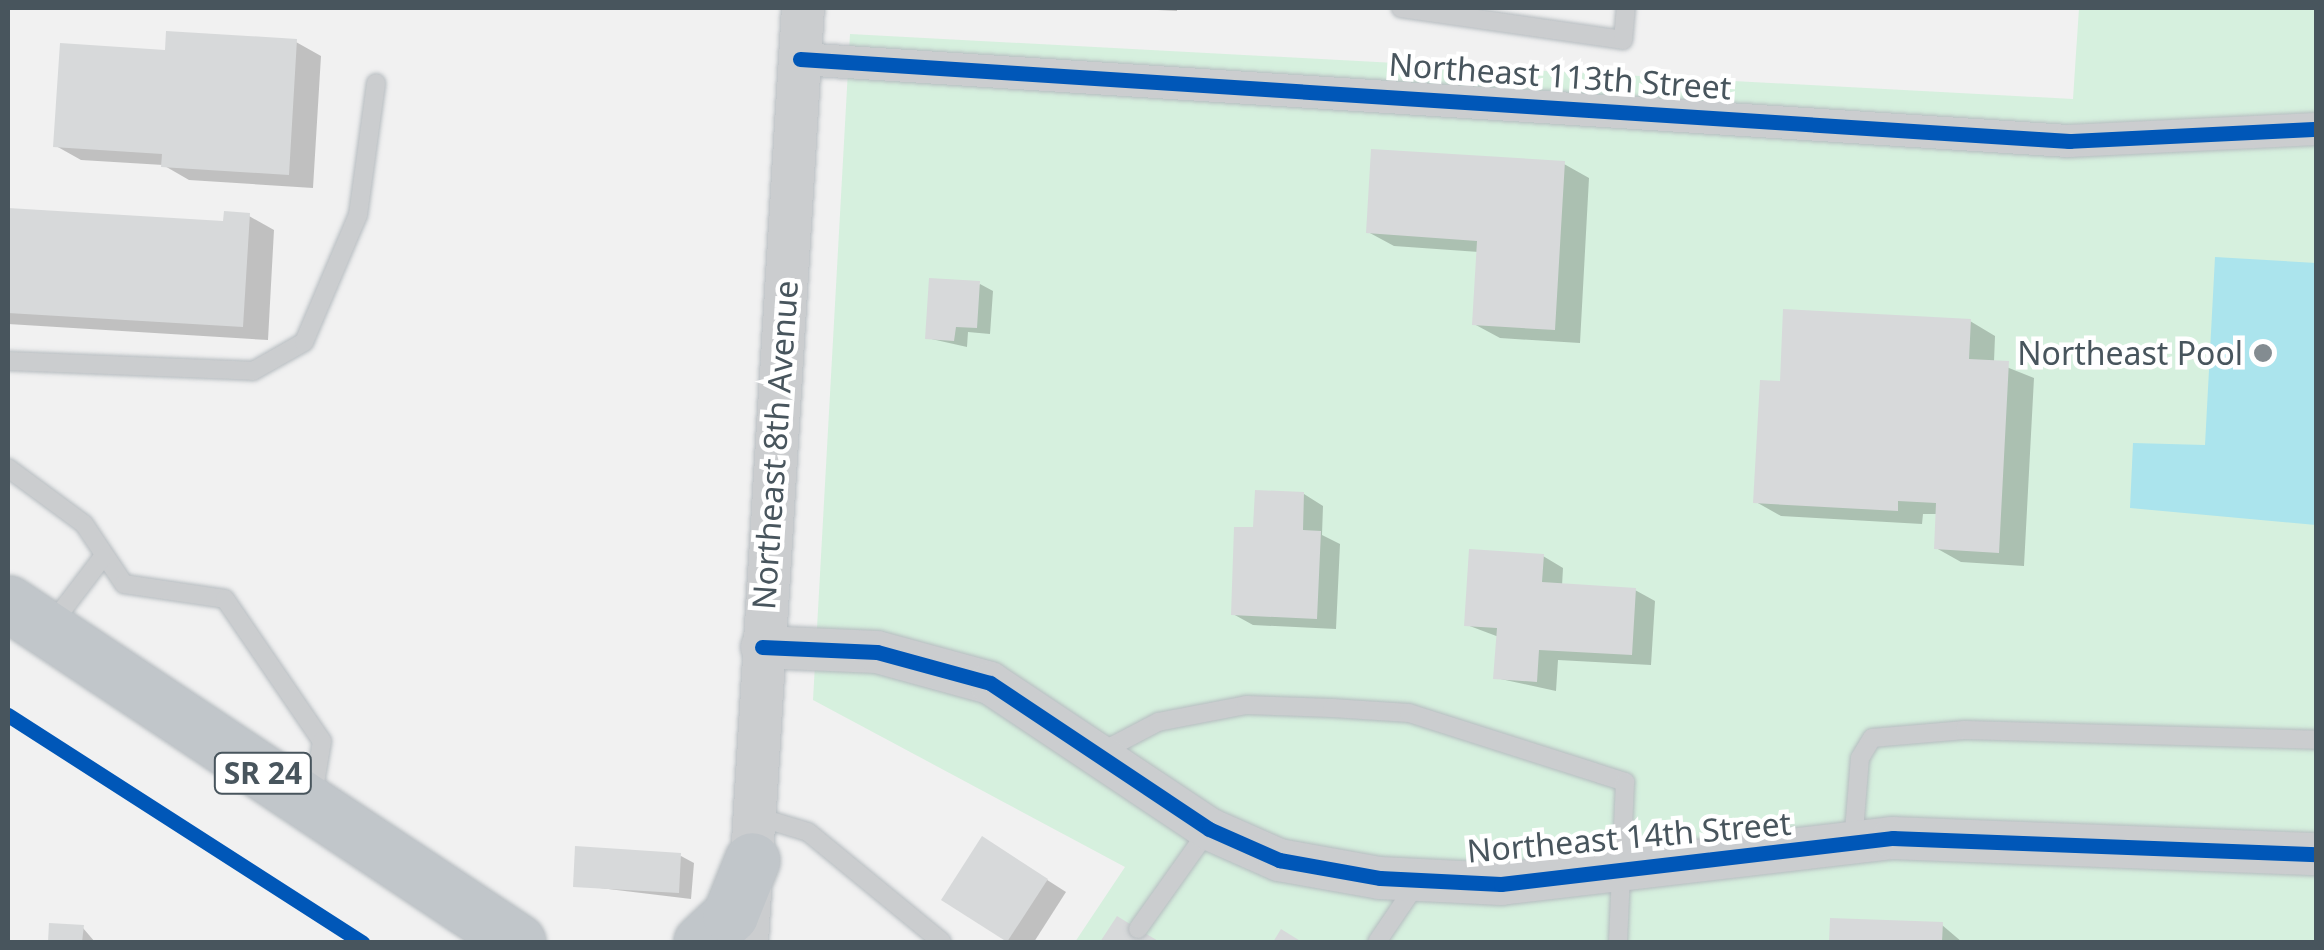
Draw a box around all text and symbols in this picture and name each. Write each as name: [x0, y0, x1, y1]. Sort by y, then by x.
street label: Northeast 113th Street: [1387, 45, 1733, 107]
street label: Northeast 8th Avenue: [744, 279, 806, 611]
place label: Northeast Pool: [2017, 334, 2243, 372]
marker: Northeast Pool: [2252, 342, 2274, 364]
road number: SR 24: [213, 748, 313, 798]
street label: Northeast 14th Street: [1465, 804, 1793, 870]

